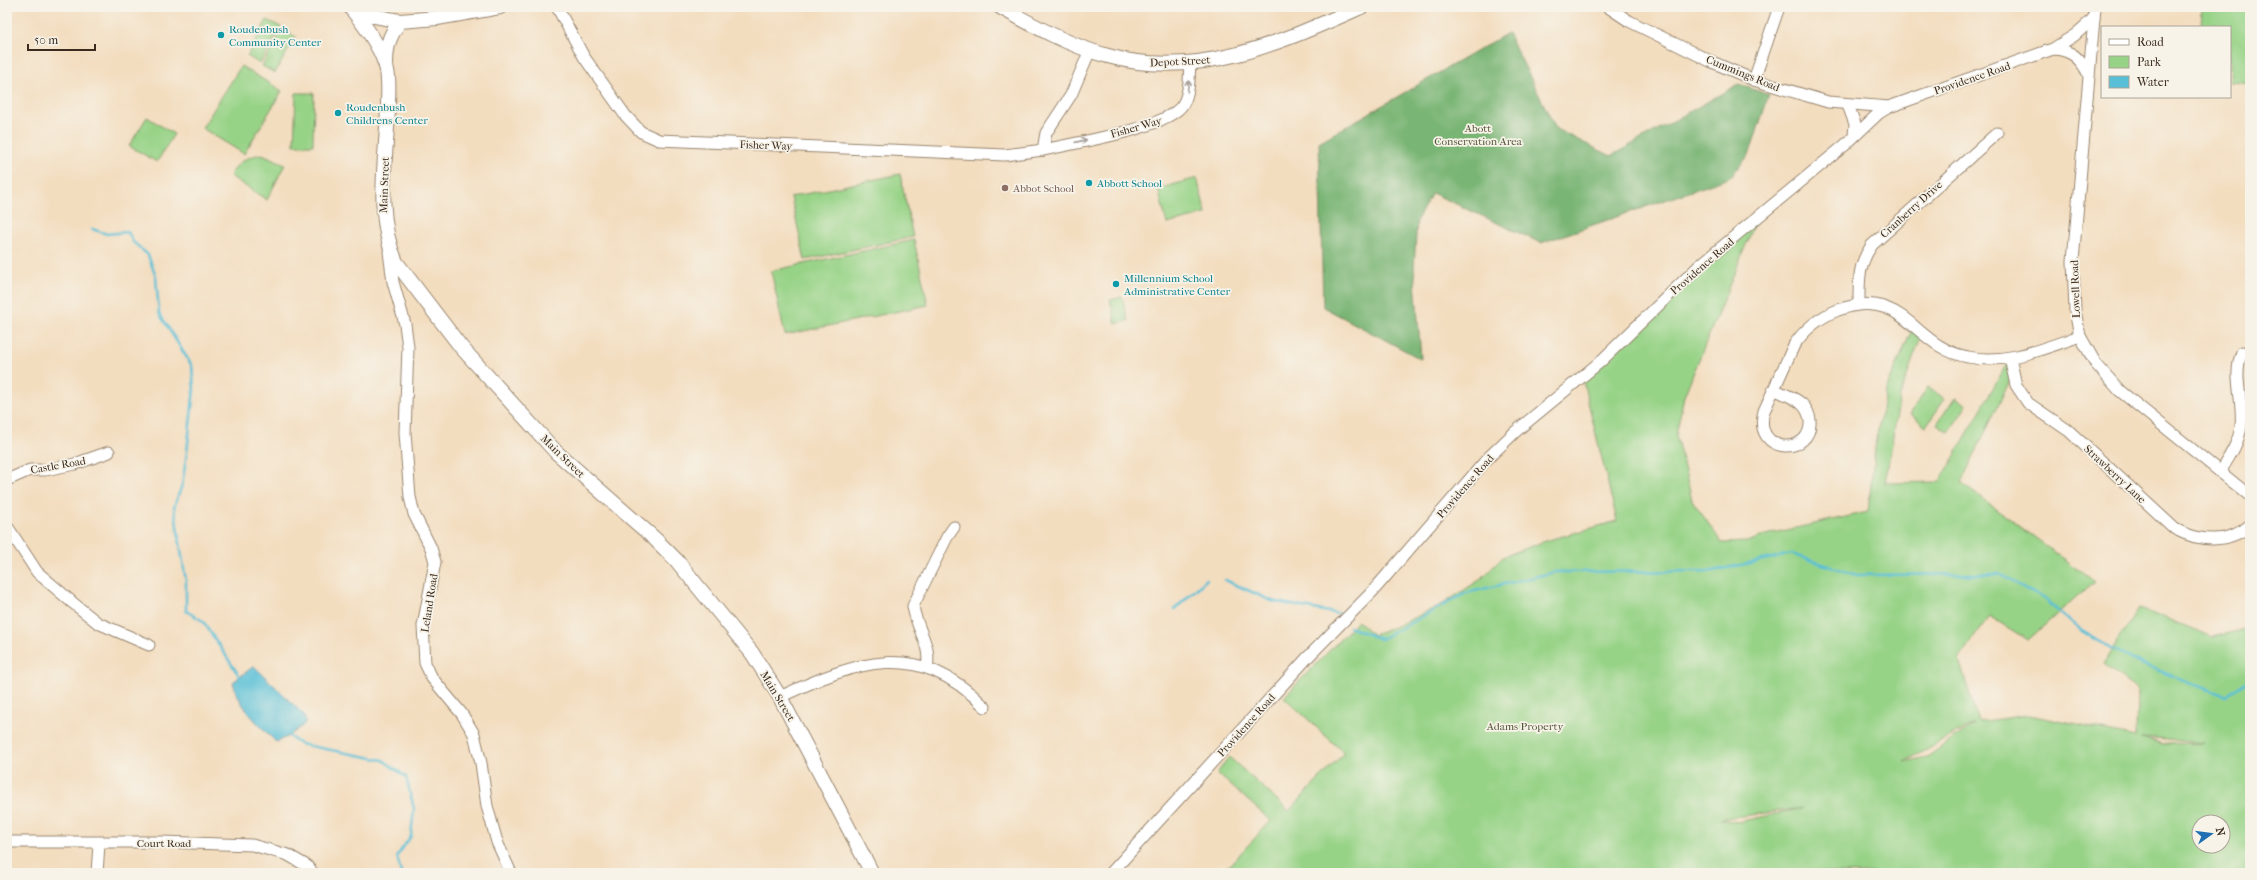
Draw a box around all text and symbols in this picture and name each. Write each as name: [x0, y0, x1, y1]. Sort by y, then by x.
place label: Roudenbush Community Center: [229, 23, 322, 49]
scale bar: [28, 26, 95, 52]
legend: [2101, 26, 2231, 98]
marker: Roudenbush Community Center: [216, 30, 226, 40]
text: 50 m: [34, 33, 58, 47]
text: Road: [2137, 35, 2164, 49]
street label: Depot Street: [1149, 53, 1211, 70]
street label: Cummings Road: [1704, 53, 1783, 95]
text: Park: [2137, 55, 2162, 69]
street label: Providence Road: [1932, 59, 2013, 98]
text: Water: [2136, 75, 2170, 89]
one-way arrow: [1184, 79, 1192, 92]
place label: Roudenbush Childrens Center: [346, 101, 428, 127]
marker: Roudenbush Childrens Center: [333, 108, 343, 118]
street label: Fisher Way: [1109, 114, 1164, 141]
park label: Abott Conservation Area: [1434, 122, 1523, 148]
one-way arrow: [1074, 137, 1087, 145]
street label: Fisher Way: [739, 138, 794, 153]
street label: Main Street: [377, 157, 392, 213]
place label: Abbott School: [1096, 177, 1162, 190]
marker: Abbott School: [1084, 178, 1094, 188]
street label: Cranberry Drive: [1878, 178, 1945, 241]
place label: Abbot School: [1012, 182, 1074, 195]
marker: Abbot School: [1000, 183, 1010, 193]
street label: Providence Road: [1668, 235, 1738, 298]
street label: Lowell Road: [2068, 259, 2083, 318]
place label: Millennium School Administrative Center: [1123, 272, 1231, 298]
marker: Millennium School Administrative Center: [1111, 279, 1121, 289]
street label: Main Street: [538, 432, 587, 481]
street label: Strawberry Lane: [2081, 442, 2149, 507]
street label: Providence Road: [1434, 451, 1497, 521]
street label: Castle Road: [30, 454, 88, 477]
street label: Leland Road: [418, 572, 441, 633]
street label: Main Street: [758, 669, 798, 724]
street label: Providence Road: [1215, 690, 1279, 759]
park label: Adams Property: [1486, 720, 1564, 733]
north arrow: [2191, 814, 2231, 854]
text: N: [2213, 826, 2228, 838]
street label: Court Road: [137, 837, 192, 850]

